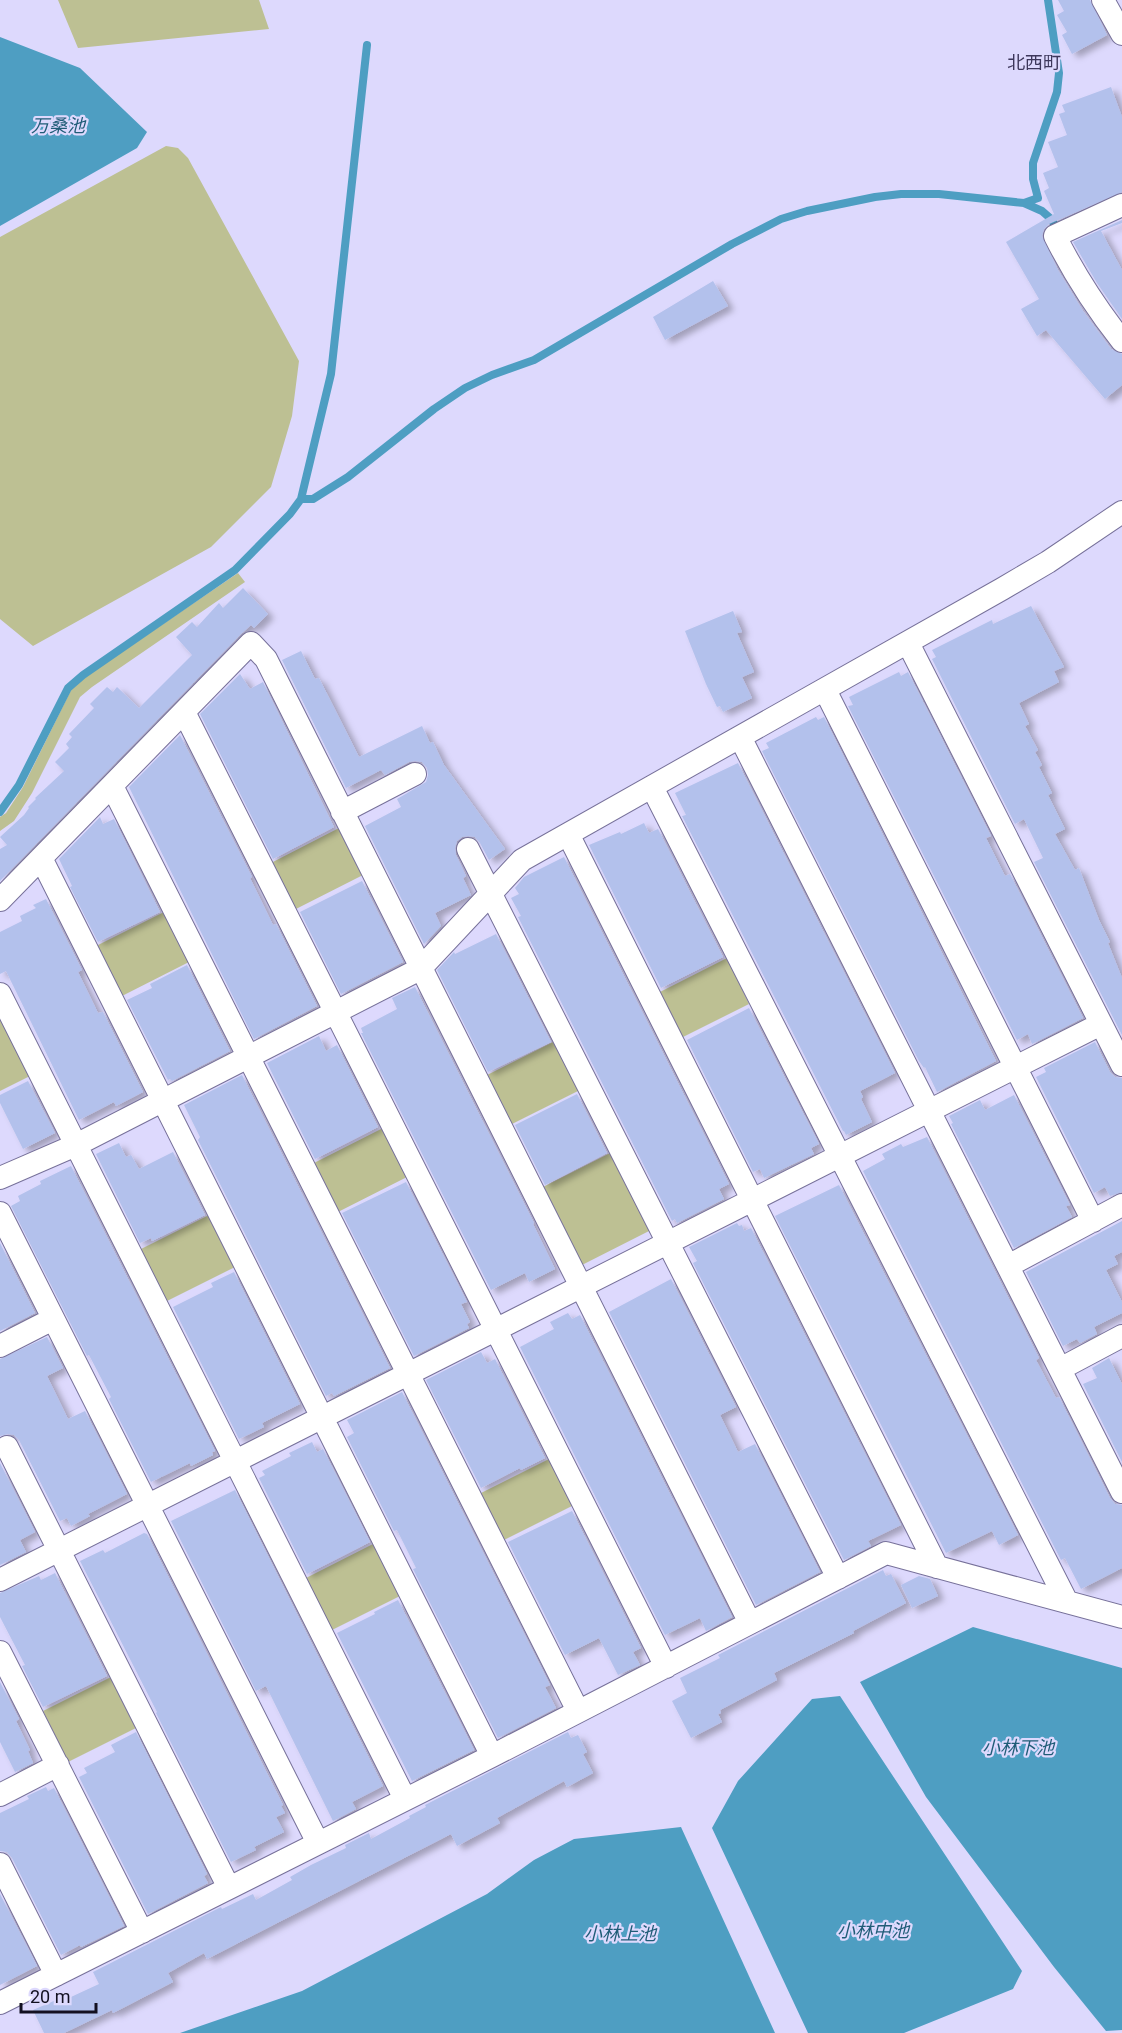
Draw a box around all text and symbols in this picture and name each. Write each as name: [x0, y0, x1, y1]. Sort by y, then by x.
district label: 北西町: [1007, 52, 1061, 73]
water label: 万桑池: [31, 115, 87, 136]
water label: 小林下池: [982, 1737, 1056, 1758]
water label: 小林中池: [837, 1920, 911, 1941]
water label: 小林上池: [584, 1923, 658, 1944]
scale bar: [21, 1976, 96, 2014]
text: 20 m: [30, 1986, 70, 2007]

